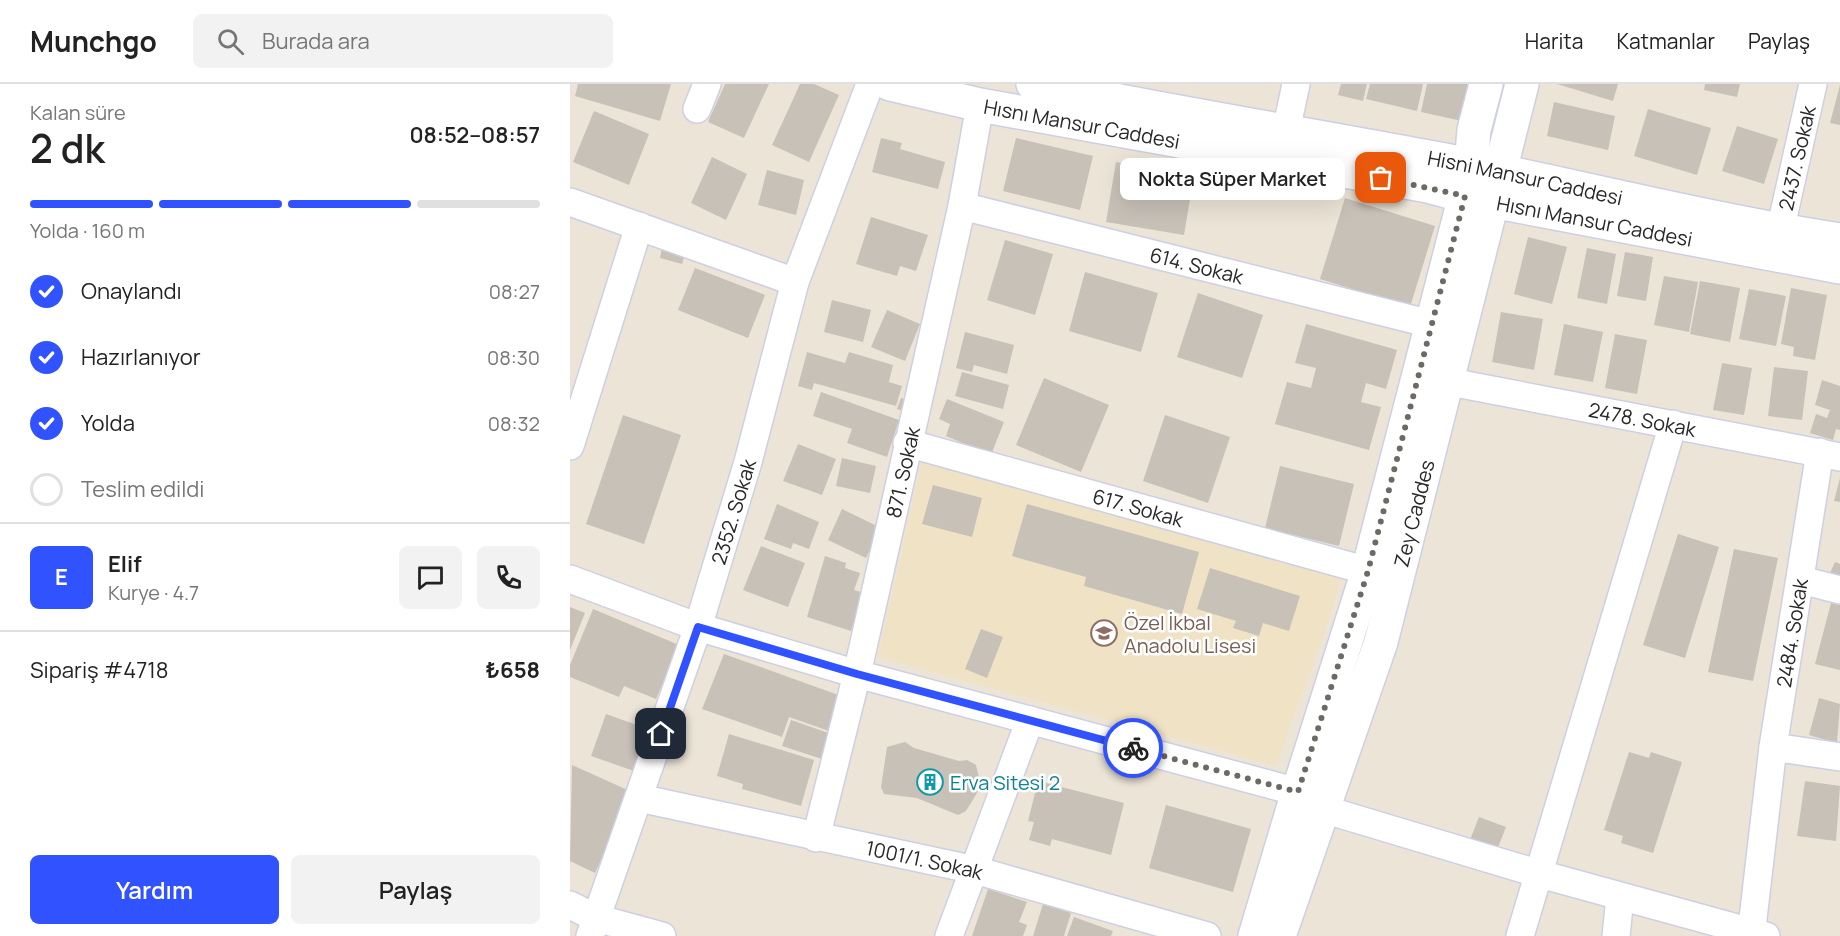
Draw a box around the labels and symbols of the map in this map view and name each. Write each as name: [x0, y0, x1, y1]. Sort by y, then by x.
street label: Hısnı Mansur Caddesi: [982, 92, 1182, 154]
street label: 2437. Sokak: [1772, 102, 1822, 213]
street label: Hisni Mansur Caddesi: [1425, 144, 1625, 211]
pin: [1355, 152, 1406, 203]
callout: Nokta Süper Market: [1120, 157, 1345, 199]
street label: Hısnı Mansur Caddesi: [1494, 189, 1695, 252]
street label: 614. Sokak: [1147, 240, 1247, 290]
street label: 2478. Sokak: [1586, 395, 1699, 443]
street label: 871. Sokak: [879, 423, 926, 520]
street label: 2352. Sokak: [704, 454, 762, 568]
street label: Zey Caddes: [1387, 457, 1440, 570]
street label: 617. Sokak: [1090, 482, 1188, 533]
street label: 2484. Sokak: [1770, 576, 1814, 689]
place label: Özel İkbal Anadolu Lisesi: [1124, 609, 1256, 659]
school or university icon: Özel İkbal Anadolu Lisesi: [1089, 618, 1119, 648]
pin: [635, 708, 686, 759]
courier: [1103, 718, 1163, 778]
building icon: Erva Sitesi 2: [915, 767, 945, 797]
place label: Erva Sitesi 2: [950, 769, 1060, 796]
street label: 1001/1. Sokak: [864, 834, 987, 885]

